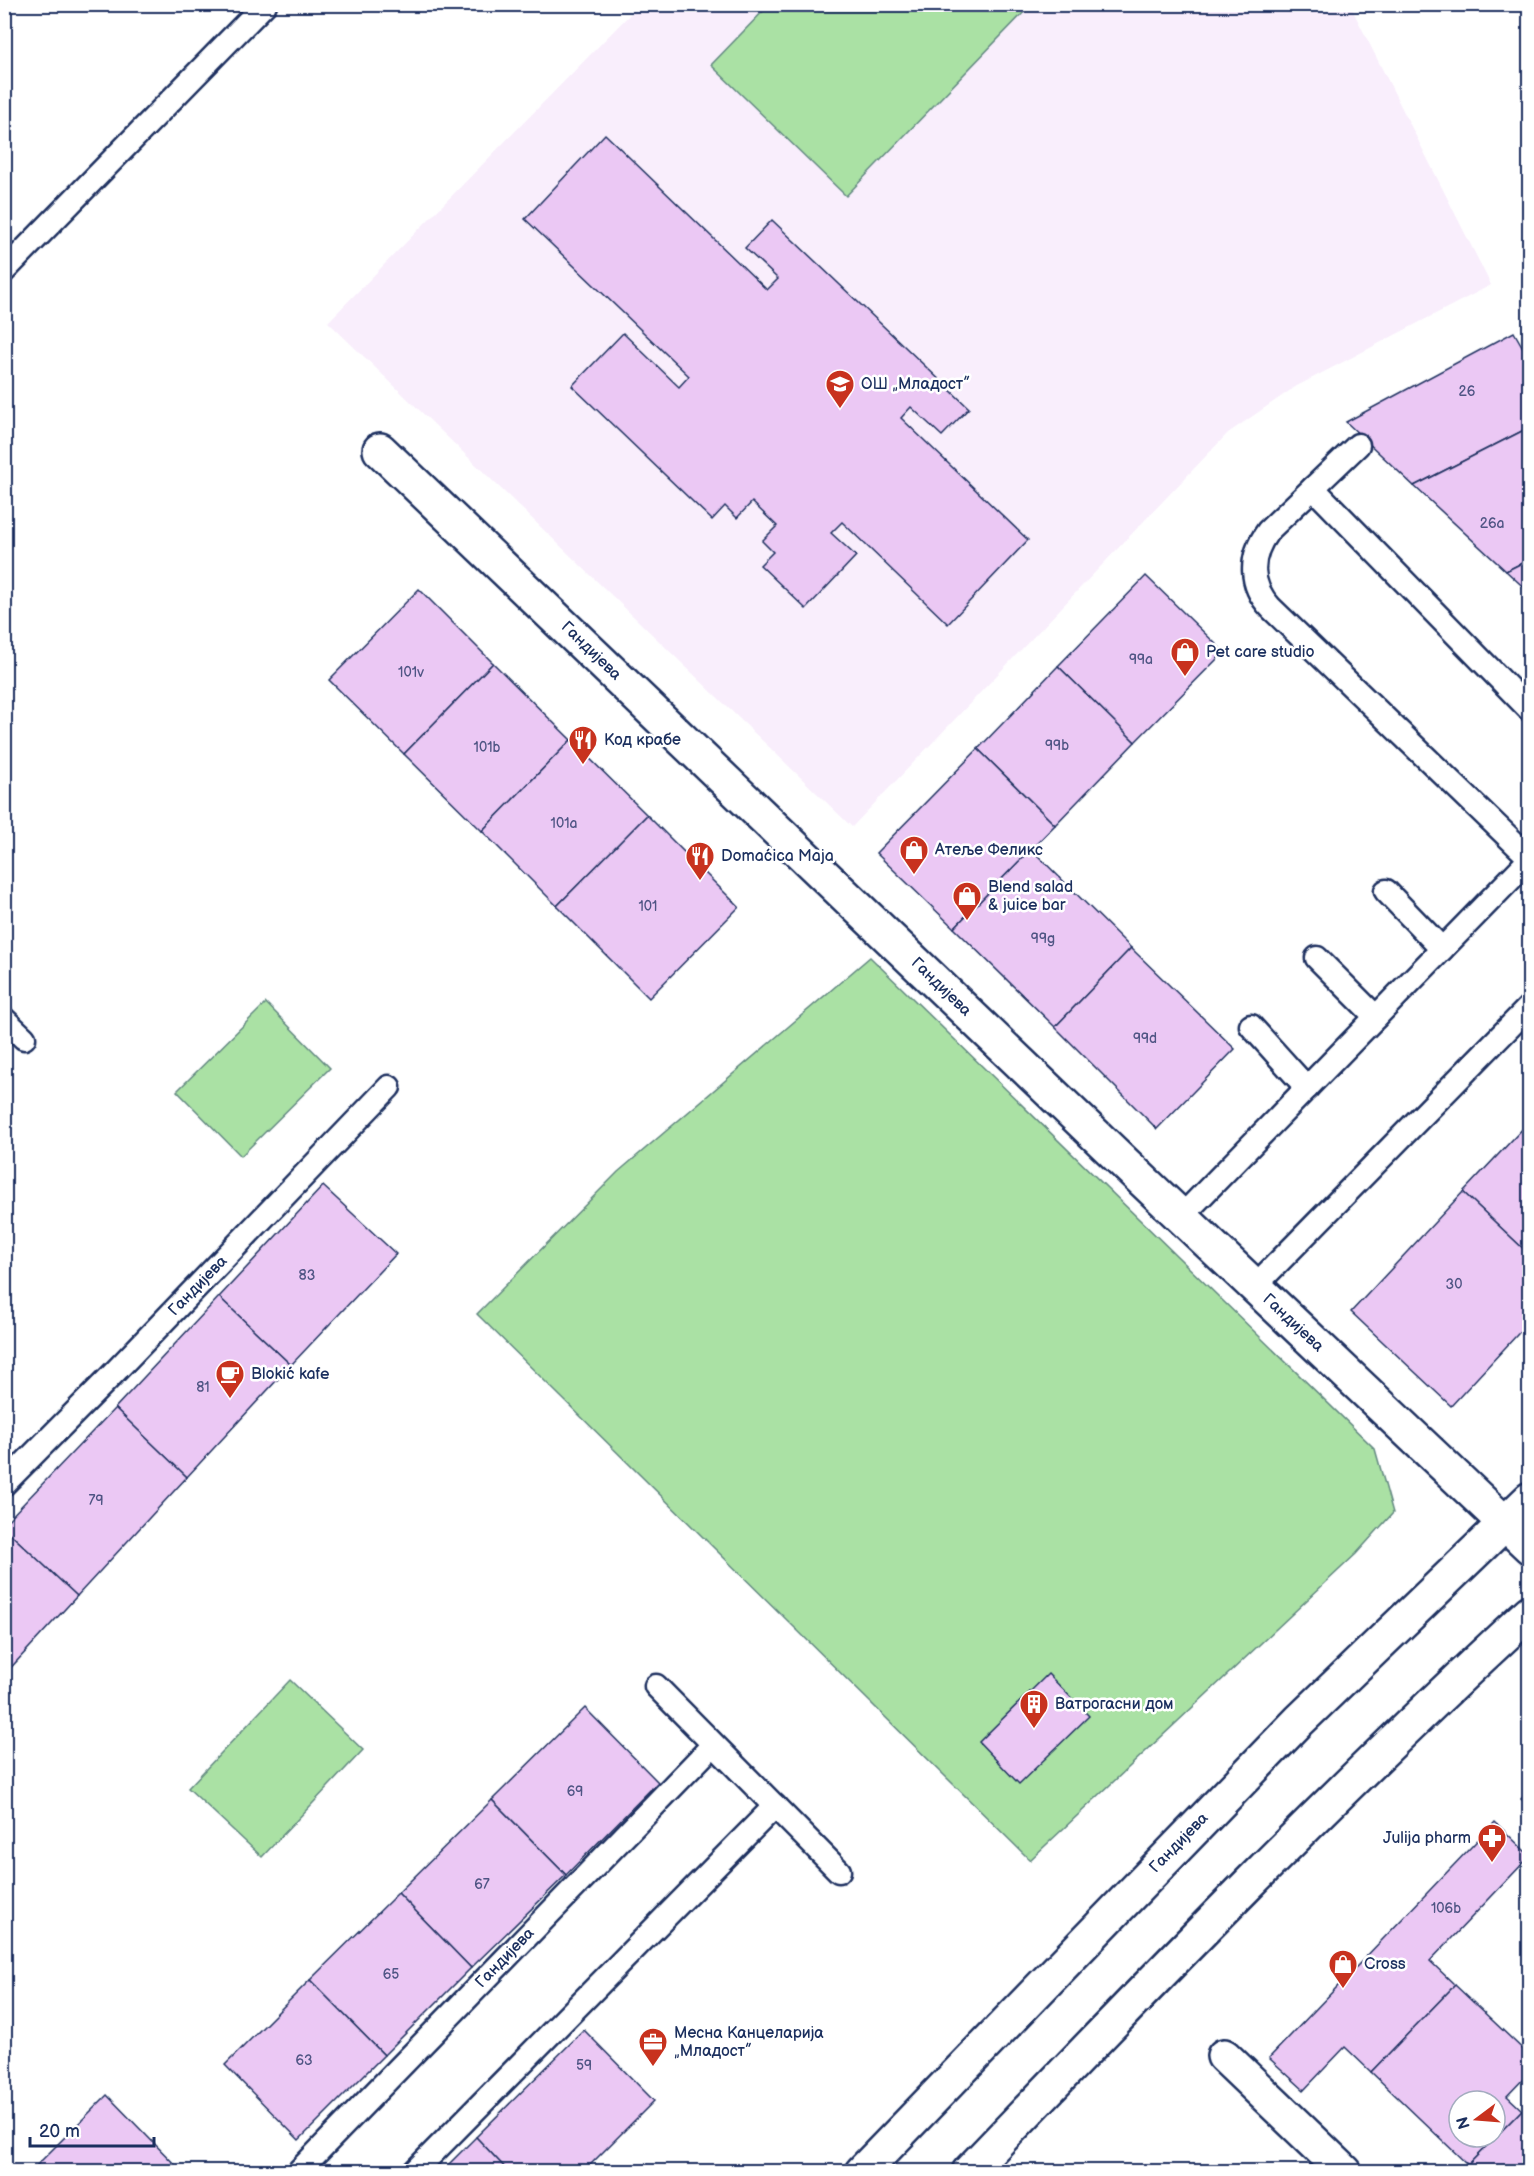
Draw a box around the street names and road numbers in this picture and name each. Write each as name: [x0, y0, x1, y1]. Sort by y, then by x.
street label: Гандијева: [557, 618, 625, 685]
street label: Гандијева: [907, 954, 975, 1021]
street label: Гандијева: [165, 1252, 232, 1320]
street label: Гандијева: [1259, 1290, 1328, 1356]
street label: Гандијева: [1146, 1809, 1213, 1877]
street label: Гандијева: [472, 1924, 539, 1992]

